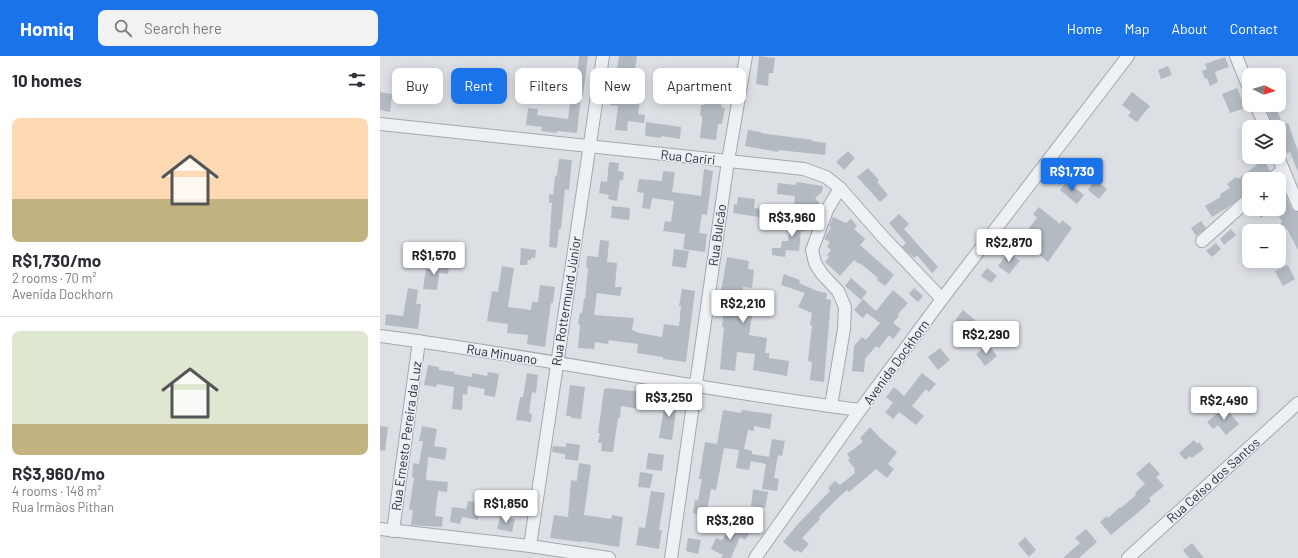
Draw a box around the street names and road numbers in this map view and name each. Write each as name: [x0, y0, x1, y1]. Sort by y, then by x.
street label: Rua Cariri: [660, 146, 716, 168]
street label: Rua Bulcão: [705, 203, 729, 267]
street label: Rua Rottermund Júnior: [548, 235, 584, 367]
street label: Avenida Dockhorn: [860, 316, 932, 408]
street label: Rua Minuano: [465, 341, 539, 367]
street label: Rua Ernesto Pereira da Luz: [388, 360, 424, 512]
street label: Rua Celso dos Santos: [1163, 434, 1263, 526]

